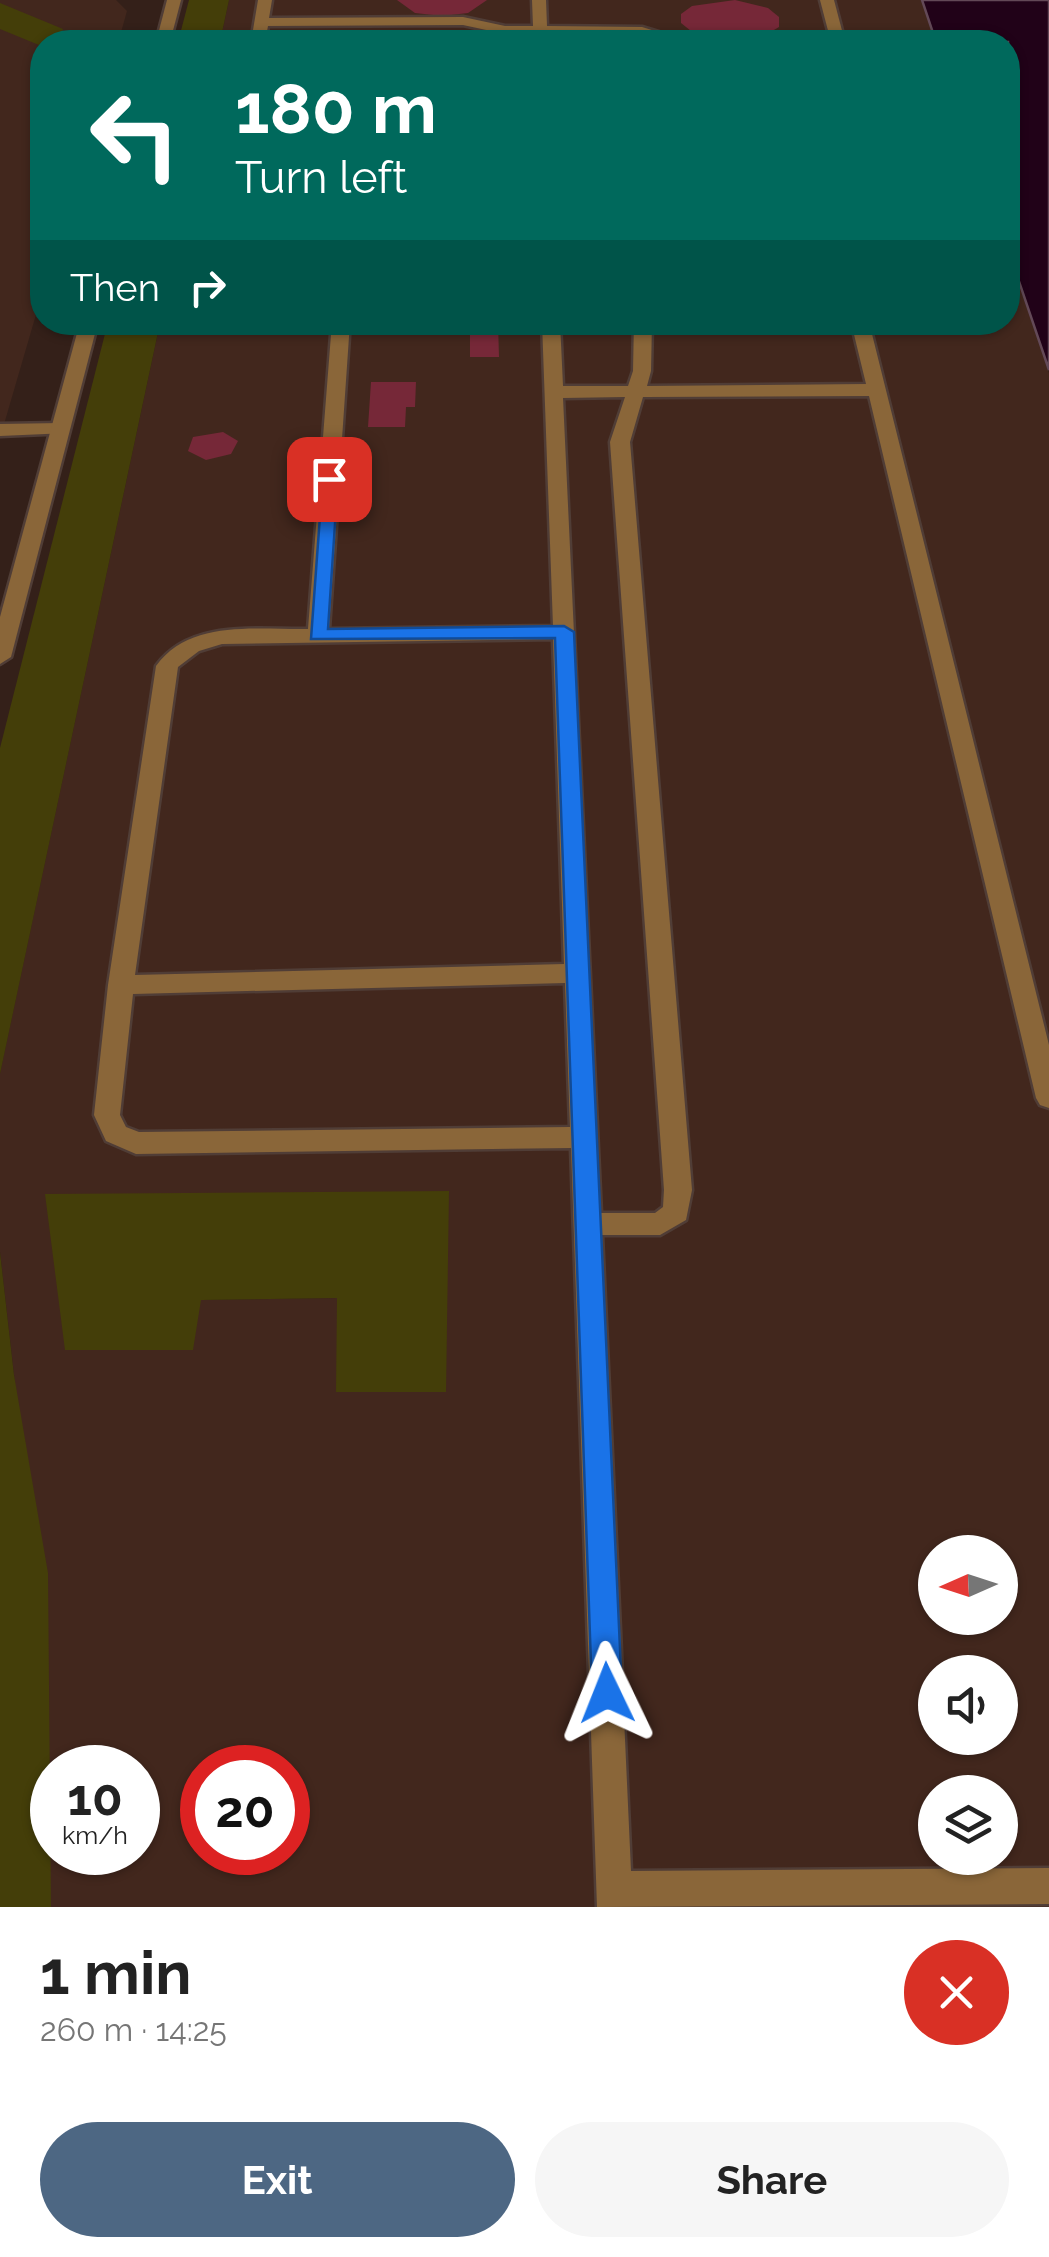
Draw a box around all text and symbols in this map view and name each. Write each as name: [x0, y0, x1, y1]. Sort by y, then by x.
text: 180 m: [235, 67, 437, 149]
icon: left: [70, 70, 200, 200]
text: Turn left: [235, 151, 407, 204]
icon: right: [180, 260, 235, 315]
text: Then: [70, 265, 160, 310]
pin: [287, 437, 372, 522]
icon: arrive: [302, 452, 357, 507]
north arrow: [918, 1535, 1018, 1635]
map controls: [918, 1535, 1018, 1875]
position arrow: [555, 1641, 659, 1745]
button: sound: [918, 1655, 1018, 1755]
speed limit sign: 20: [180, 1745, 310, 1875]
text: 10: [67, 1768, 123, 1827]
button: layers: [918, 1775, 1018, 1875]
text: km/h: [62, 1820, 128, 1850]
text: 1 min: [40, 1938, 191, 2008]
button: close: [904, 1940, 1009, 2045]
text: 260 m · 14:25: [40, 2011, 227, 2048]
button: Exit: [40, 2122, 515, 2237]
button: Share: [535, 2122, 1009, 2237]

